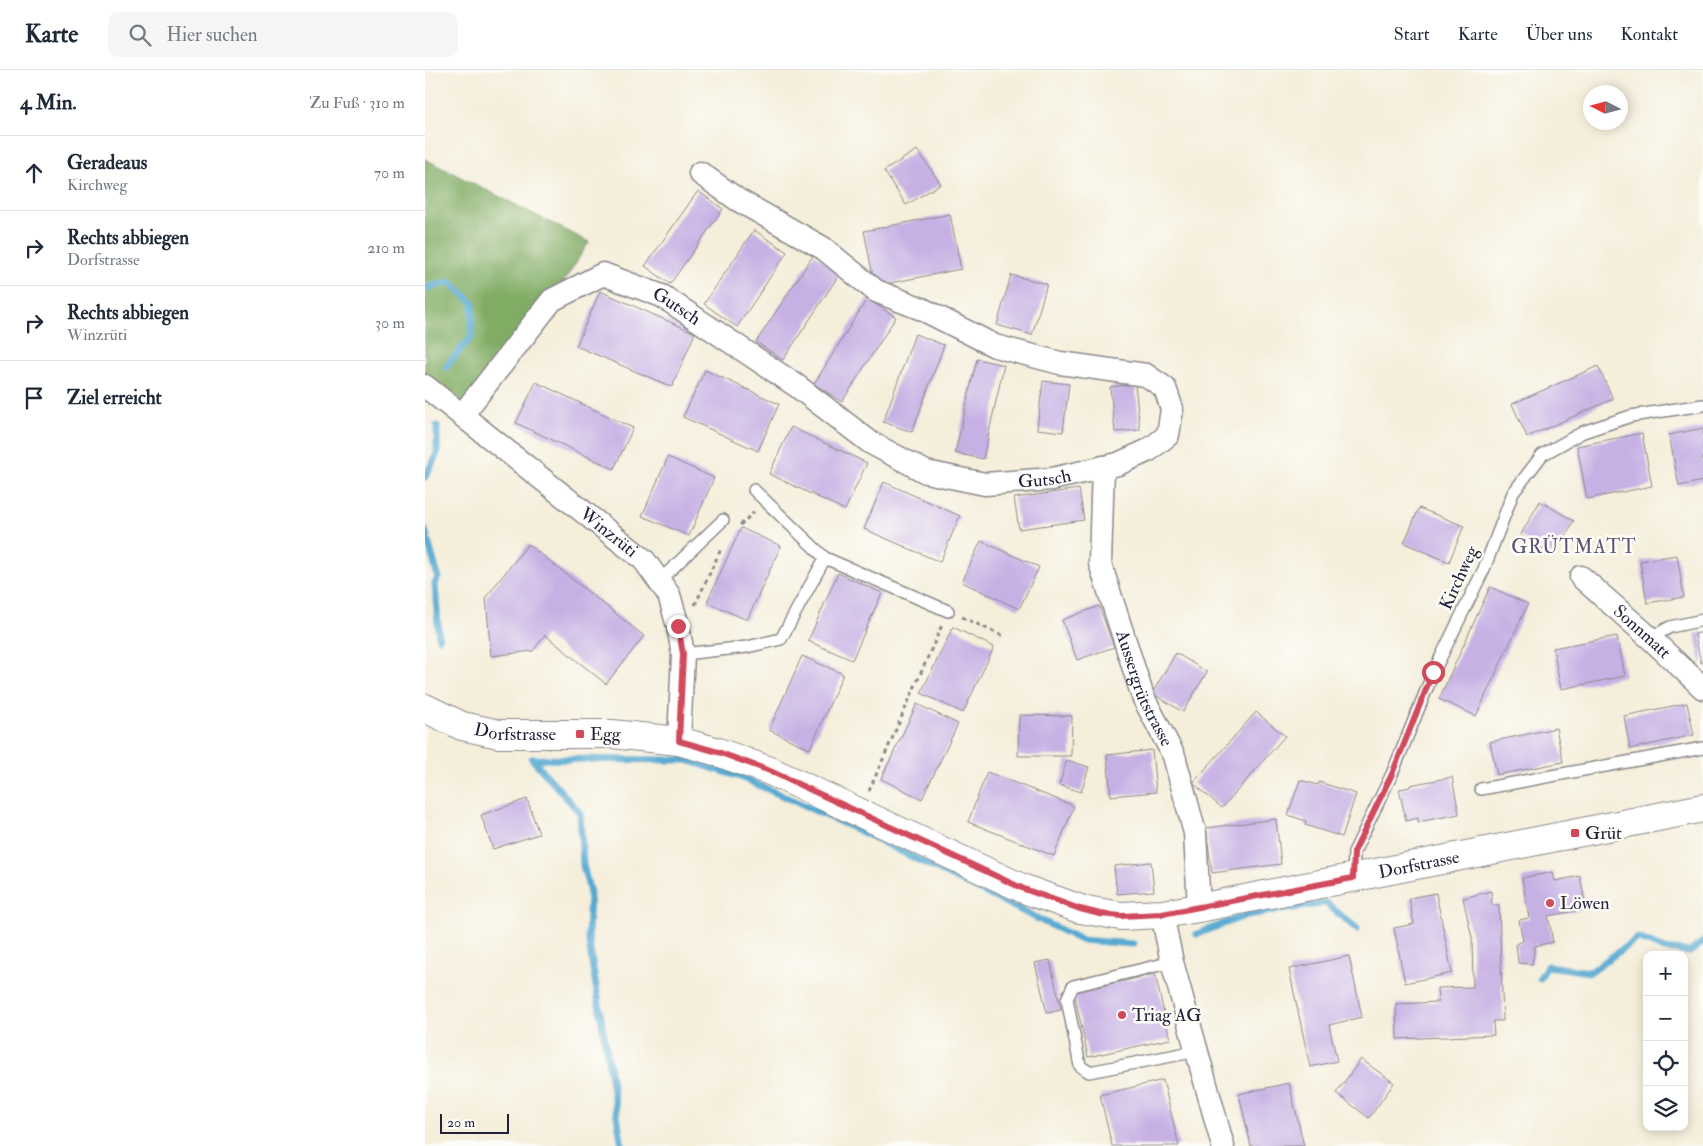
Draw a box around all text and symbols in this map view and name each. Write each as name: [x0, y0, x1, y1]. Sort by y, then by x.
search box: [108, 12, 458, 57]
text: Karte: [25, 19, 78, 50]
icon: search: [126, 21, 154, 49]
text: Hier suchen: [166, 23, 258, 47]
text: Start: [1394, 23, 1430, 46]
text: Karte: [1458, 23, 1498, 46]
text: Über uns: [1526, 23, 1592, 46]
text: Kontakt: [1620, 23, 1678, 46]
north arrow: [1583, 85, 1628, 130]
text: 4 Min.: [20, 89, 77, 116]
text: Zu Fuß · 310 m: [309, 93, 405, 113]
text: Geradeaus: [67, 151, 147, 175]
icon: ahead: [20, 159, 48, 187]
text: 70 m: [374, 163, 405, 183]
text: Kirchweg: [67, 175, 127, 195]
text: Rechts abbiegen: [67, 226, 189, 250]
icon: right: [20, 234, 48, 262]
text: 210 m: [367, 238, 405, 258]
text: Dorfstrasse: [67, 250, 140, 270]
street label: Gutsch: [650, 282, 706, 330]
text: Rechts abbiegen: [67, 301, 189, 325]
icon: right: [20, 309, 48, 337]
text: 30 m: [375, 313, 405, 333]
text: Winzrüti: [67, 325, 127, 345]
icon: arrive: [20, 384, 48, 412]
text: Ziel erreicht: [67, 386, 162, 410]
street label: Gutsch: [1017, 463, 1074, 493]
street label: Winzrüti: [575, 501, 643, 562]
district label: GRÜTMATT: [1511, 535, 1637, 559]
street label: Kirchweg: [1434, 541, 1484, 614]
street label: Sonnmatt: [1608, 599, 1676, 664]
route end: [667, 615, 690, 638]
street label: Aussergrütstrasse: [1110, 626, 1179, 751]
route start: [1422, 661, 1445, 684]
street label: Dorfstrasse: [472, 717, 556, 746]
place label: Egg: [590, 723, 622, 746]
marker: Egg: [574, 728, 586, 740]
place label: Grüt: [1585, 822, 1622, 845]
marker: Grüt: [1569, 827, 1581, 839]
street label: Dorfstrasse: [1376, 845, 1462, 884]
place label: Löwen: [1560, 892, 1609, 915]
marker: Löwen: [1544, 897, 1556, 909]
map controls: [1643, 951, 1688, 1131]
button: +: [1643, 951, 1688, 996]
button: −: [1643, 996, 1688, 1041]
place label: Triag AG: [1132, 1004, 1201, 1027]
marker: Triag AG: [1116, 1009, 1128, 1021]
button: locate: [1643, 1041, 1688, 1086]
button: layers: [1643, 1086, 1688, 1131]
scale bar: [440, 1111, 509, 1134]
text: 20 m: [447, 1114, 475, 1131]

